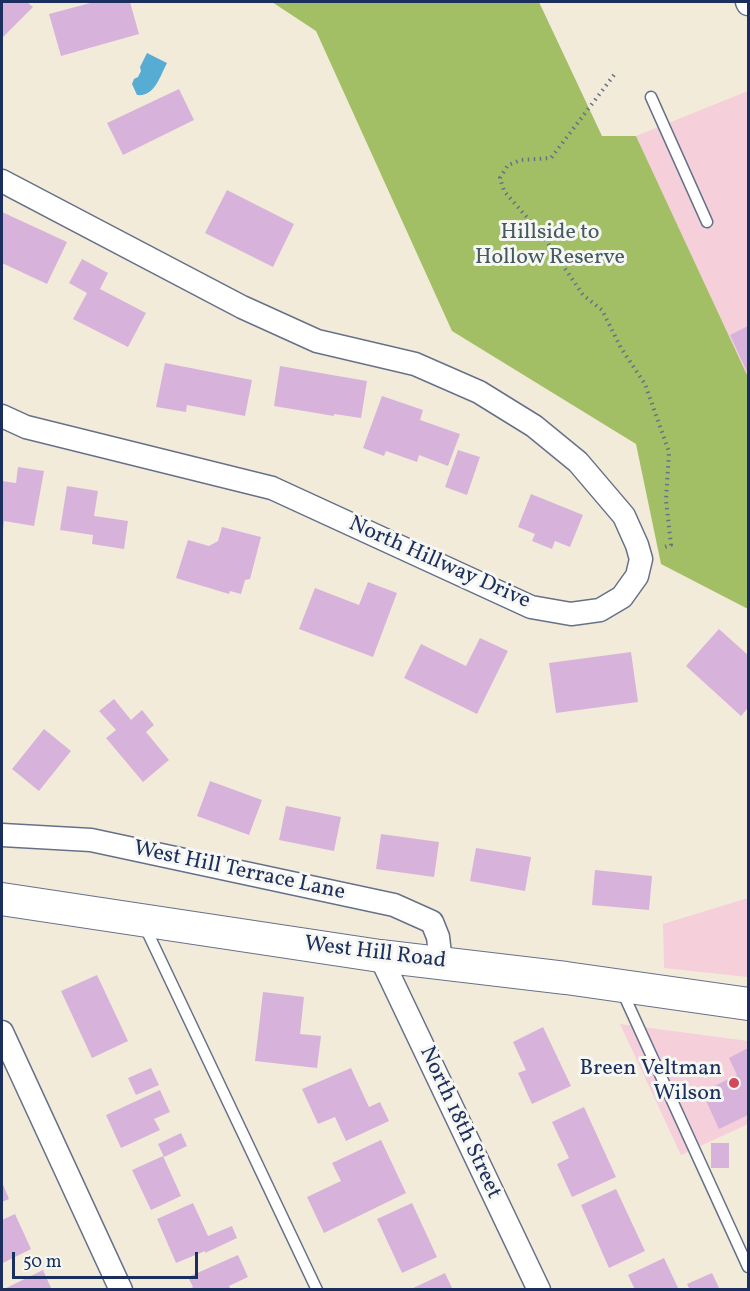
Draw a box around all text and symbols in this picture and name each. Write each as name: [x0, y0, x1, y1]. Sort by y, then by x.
park label: Hillside to Hollow Reserve: [475, 221, 625, 272]
street label: North Hillway Drive: [344, 512, 534, 616]
street label: West Hill Terrace Lane: [131, 837, 347, 907]
street label: West Hill Road: [303, 932, 447, 976]
street label: North 18th Street: [412, 1043, 506, 1203]
place label: Breen Veltman Wilson: [579, 1057, 722, 1108]
marker: Breen Veltman Wilson: [727, 1076, 741, 1090]
scale bar: [15, 1240, 201, 1278]
text: 50 m: [23, 1250, 62, 1275]

